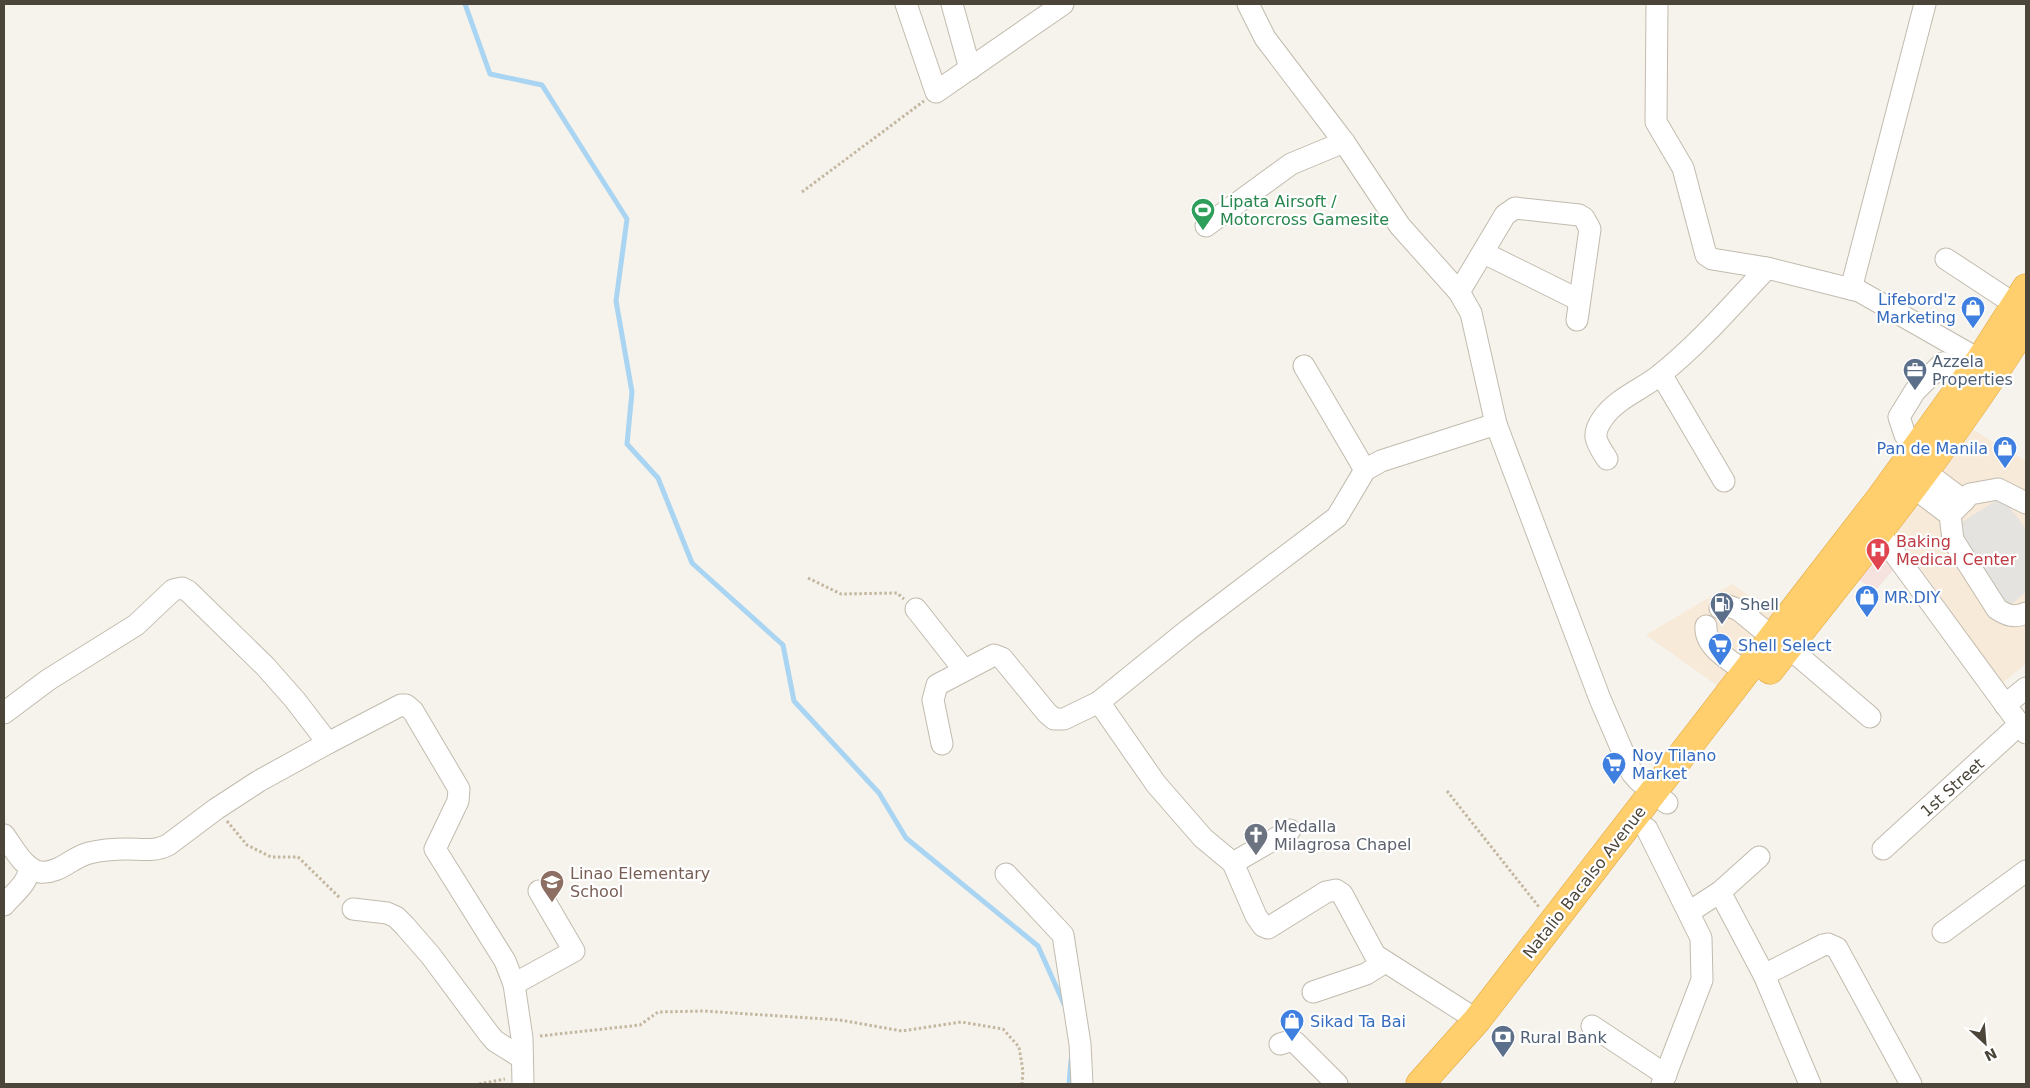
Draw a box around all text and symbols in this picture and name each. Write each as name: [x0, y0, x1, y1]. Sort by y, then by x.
place label: Lipata Airsoft / Motorcross Gamesite: [1220, 192, 1389, 229]
sports icon: Lipata Airsoft / Motorcross Gamesite: [1190, 197, 1216, 231]
place label: Lifebord'z Marketing: [1876, 290, 1956, 327]
shop icon: Lifebord'z Marketing: [1960, 295, 1986, 329]
place label: Azzela Properties: [1932, 352, 2013, 389]
office icon: Azzela Properties: [1902, 357, 1928, 391]
shop icon: Pan de Manila: [1992, 435, 2018, 469]
place label: Pan de Manila: [1877, 439, 1988, 458]
place label: Baking Medical Center: [1896, 532, 2017, 569]
hospital icon: Baking Medical Center: [1865, 537, 1891, 571]
shop icon: MR.DIY: [1854, 584, 1880, 618]
place label: MR.DIY: [1884, 588, 1940, 607]
fuel station icon: Shell: [1709, 591, 1735, 625]
place label: Shell: [1740, 595, 1779, 614]
supermarket icon: Shell Select: [1707, 632, 1733, 666]
place label: Shell Select: [1738, 636, 1831, 655]
place label: Noy Tilano Market: [1632, 746, 1716, 783]
supermarket icon: Noy Tilano Market: [1601, 751, 1627, 785]
street label: 1st Street: [1917, 754, 1988, 821]
street label: Natalio Bacalso Avenue: [1519, 802, 1650, 962]
place label: Medalla Milagrosa Chapel: [1274, 817, 1411, 854]
church icon: Medalla Milagrosa Chapel: [1243, 822, 1269, 856]
place label: Linao Elementary School: [570, 864, 710, 901]
school or university icon: Linao Elementary School: [539, 869, 565, 903]
shop icon: Sikad Ta Bai: [1279, 1008, 1305, 1042]
place label: Sikad Ta Bai: [1310, 1012, 1406, 1031]
north arrow: [1960, 1018, 2010, 1068]
bank icon: Rural Bank: [1490, 1024, 1516, 1058]
place label: Rural Bank: [1520, 1028, 1607, 1047]
text: N: [1982, 1045, 1999, 1064]

